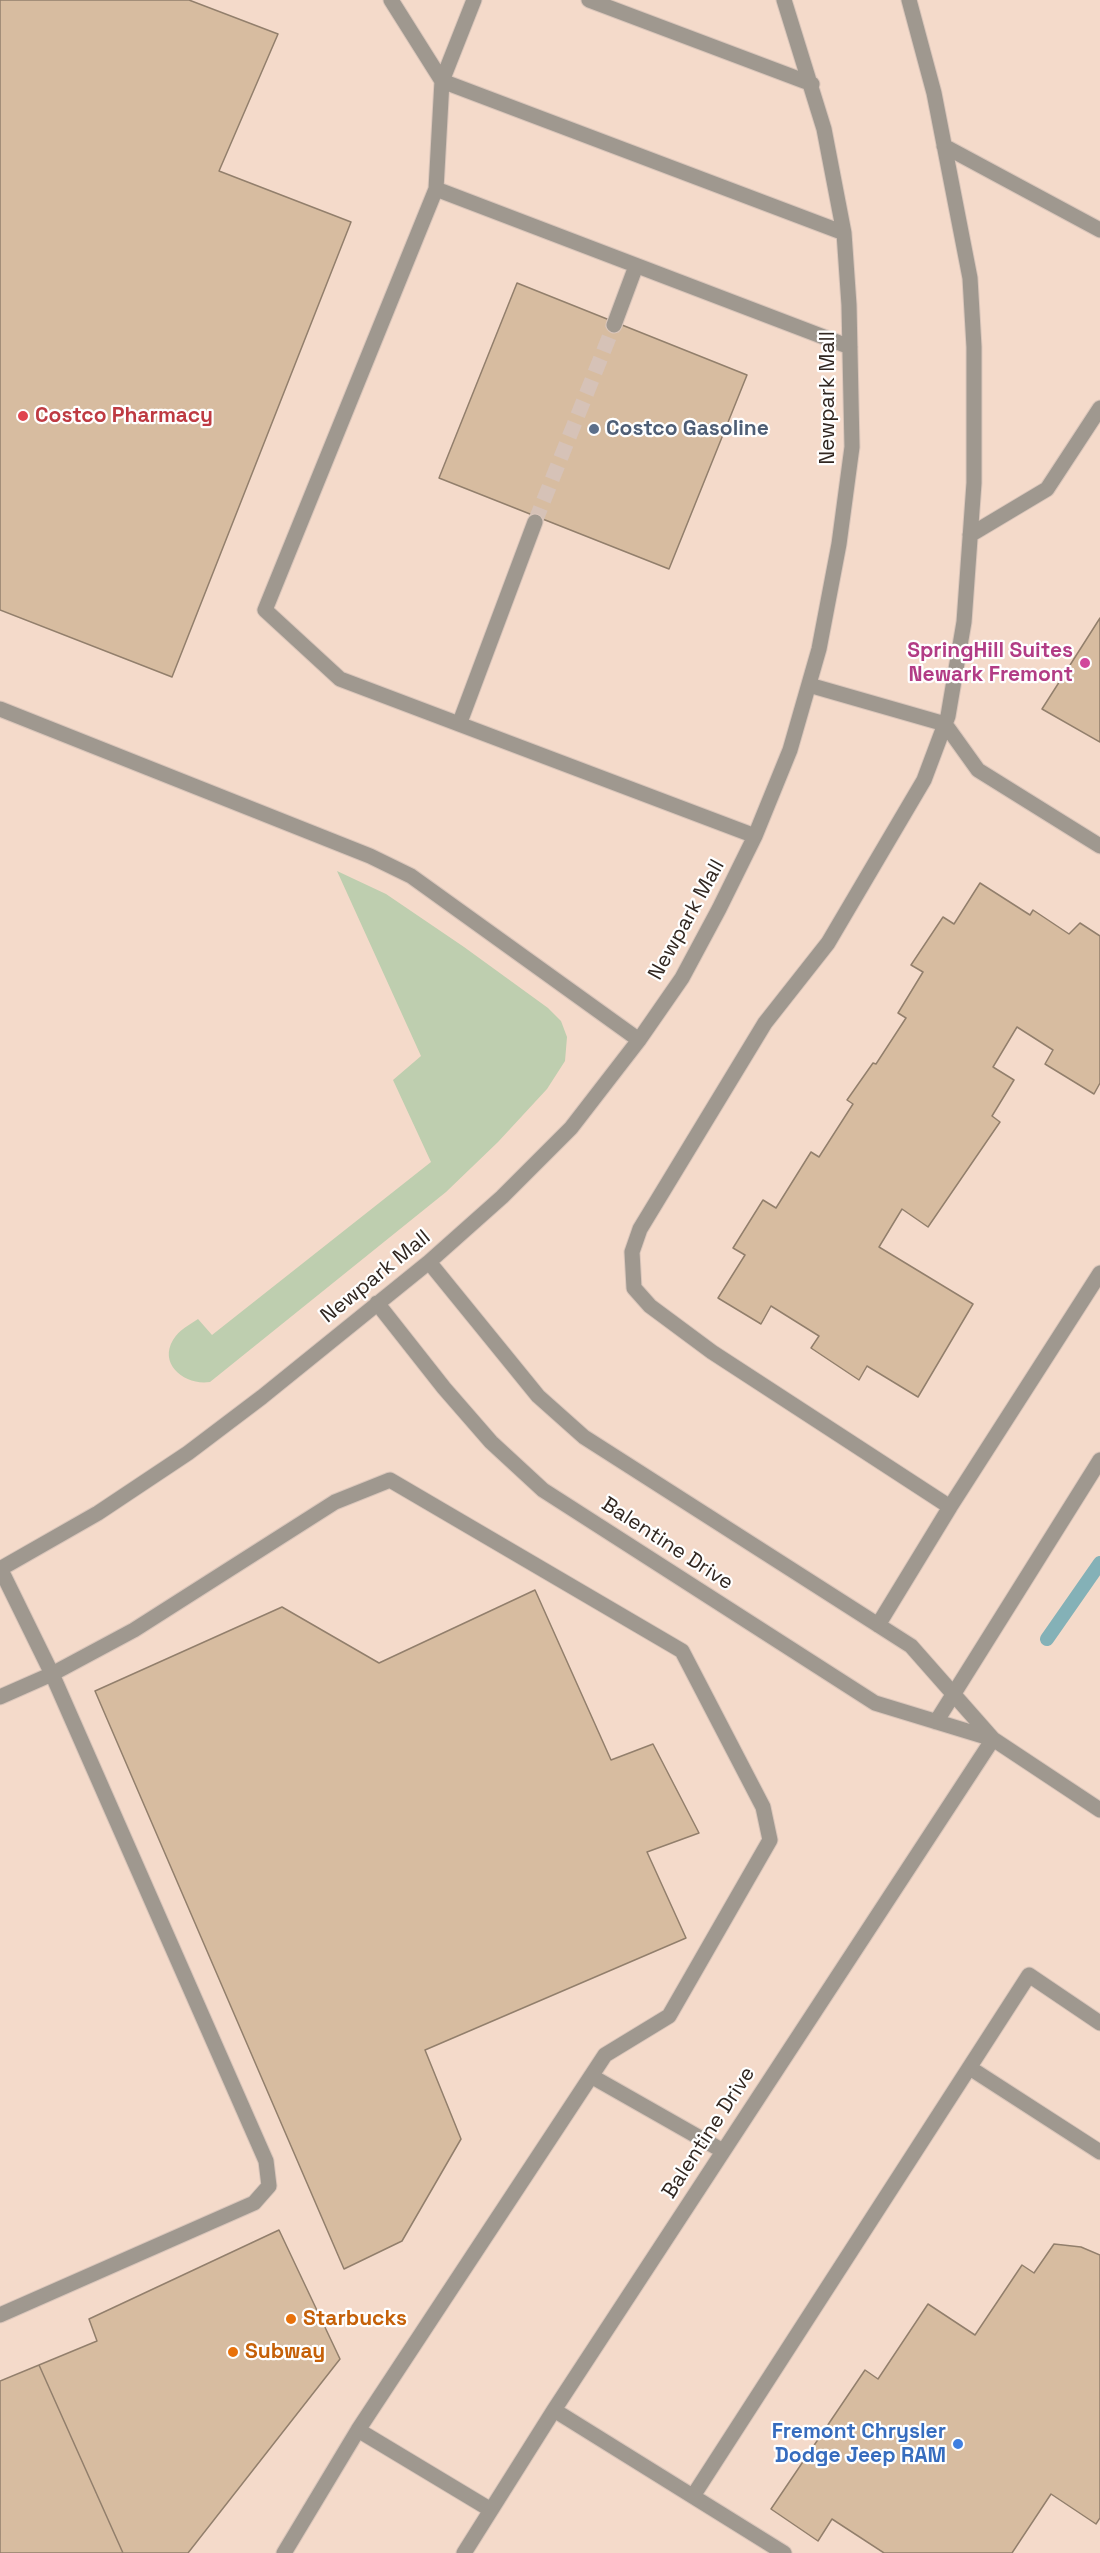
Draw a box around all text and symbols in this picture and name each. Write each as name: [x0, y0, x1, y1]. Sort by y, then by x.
street label: Newpark Mall: [815, 331, 841, 465]
place label: Costco Pharmacy: [35, 403, 213, 429]
marker: Costco Pharmacy: [16, 409, 30, 423]
place label: Costco Gasoline: [606, 416, 769, 442]
marker: Costco Gasoline: [587, 422, 601, 436]
place label: SpringHill Suites Newark Fremont: [907, 638, 1073, 688]
marker: SpringHill Suites Newark Fremont: [1078, 656, 1092, 670]
street label: Newpark Mall: [644, 855, 730, 985]
street label: Newpark Mall: [316, 1225, 436, 1329]
street label: Balentine Drive: [596, 1492, 738, 1596]
street label: Balentine Drive: [657, 2062, 761, 2204]
place label: Starbucks: [303, 2306, 407, 2332]
marker: Starbucks: [284, 2312, 298, 2326]
place label: Subway: [245, 2339, 325, 2365]
marker: Subway: [226, 2345, 240, 2359]
place label: Fremont Chrysler Dodge Jeep RAM: [772, 2419, 946, 2469]
marker: Fremont Chrysler Dodge Jeep RAM: [951, 2437, 965, 2451]

